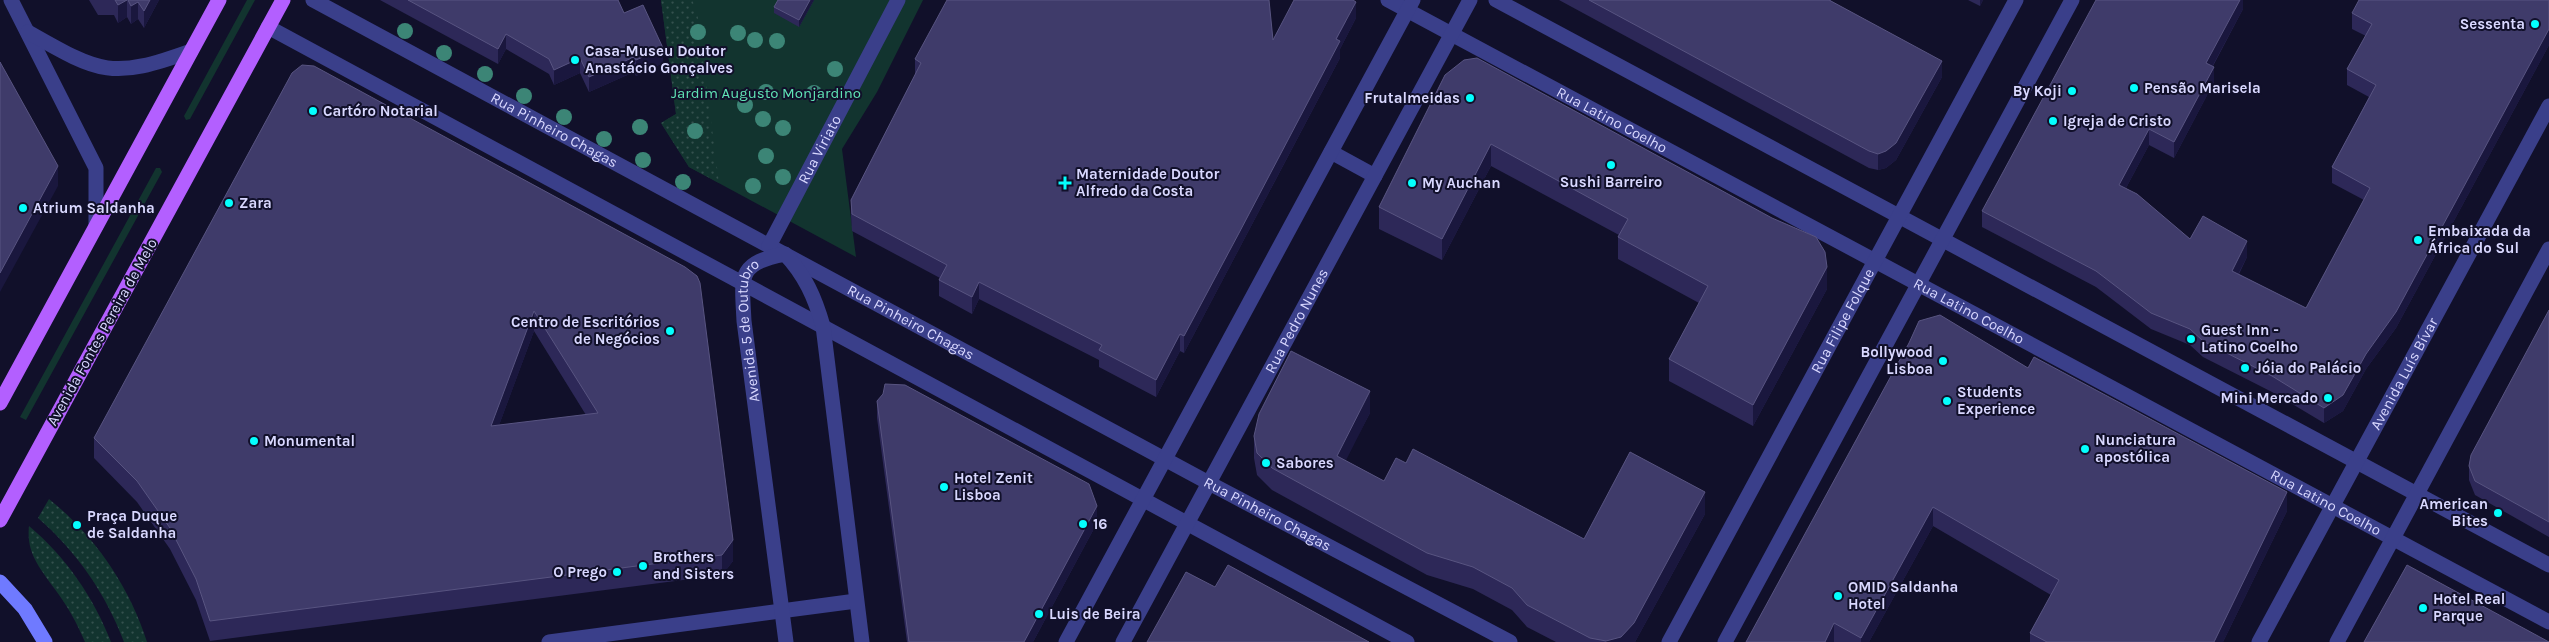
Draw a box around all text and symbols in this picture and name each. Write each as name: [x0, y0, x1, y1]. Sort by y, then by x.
place label: Sessenta: [2460, 15, 2525, 33]
marker: Sessenta: [2529, 18, 2541, 30]
place label: Casa-Museu Doutor Anastácio Gonçalves: [585, 42, 733, 77]
marker: Casa-Museu Doutor Anastácio Gonçalves: [569, 54, 581, 66]
place label: Pensão Marisela: [2144, 79, 2261, 97]
place label: By Koji: [2013, 82, 2062, 100]
marker: Pensão Marisela: [2128, 82, 2140, 94]
street label: Rua Latino Coelho: [1553, 83, 1670, 157]
park label: Jardim Augusto Monjardino: [671, 84, 861, 102]
marker: By Koji: [2066, 85, 2078, 97]
street label: Rua Pinheiro Chagas: [488, 89, 621, 172]
place label: Frutalmeidas: [1364, 89, 1460, 107]
marker: Frutalmeidas: [1464, 92, 1476, 104]
place label: Cartóro Notarial: [323, 102, 438, 120]
marker: Cartóro Notarial: [307, 105, 319, 117]
street label: Rua Viriato: [794, 112, 845, 187]
place label: Igreja de Cristo: [2063, 112, 2171, 130]
marker: Igreja de Cristo: [2047, 115, 2059, 127]
marker: Sushi Barreiro: [1605, 159, 1617, 171]
place label: Maternidade Doutor Alfredo da Costa: [1076, 165, 1219, 200]
place label: Sushi Barreiro: [1560, 173, 1662, 191]
place label: My Auchan: [1422, 174, 1501, 192]
marker: Maternidade Doutor Alfredo da Costa: [1058, 176, 1072, 190]
marker: My Auchan: [1406, 177, 1418, 189]
place label: Zara: [239, 194, 272, 212]
marker: Zara: [223, 197, 235, 209]
place label: Atrium Saldanha: [33, 199, 155, 217]
marker: Atrium Saldanha: [17, 202, 29, 214]
place label: Embaixada da África do Sul: [2428, 222, 2531, 257]
marker: Embaixada da África do Sul: [2412, 234, 2424, 246]
street label: Avenida Fontes Pereira de Melo: [43, 235, 161, 429]
street label: Avenida 5 de Outubro: [734, 255, 764, 403]
street label: Rua Pedro Nunes: [1261, 265, 1332, 376]
street label: Rua Filipe Folque: [1807, 265, 1878, 376]
street label: Rua Latino Coelho: [1910, 274, 2027, 348]
street label: Rua Pinheiro Chagas: [844, 281, 977, 364]
place label: Centro de Escritórios de Negócios: [511, 313, 660, 348]
street label: Avenida Luís Bívar: [2366, 314, 2442, 433]
place label: Guest Inn - Latino Coelho: [2201, 321, 2298, 356]
marker: Centro de Escritórios de Negócios: [664, 325, 676, 337]
marker: Guest Inn - Latino Coelho: [2185, 333, 2197, 345]
place label: Bollywood Lisboa: [1861, 343, 1933, 378]
marker: Bollywood Lisboa: [1937, 355, 1949, 367]
place label: Jóia do Palácio: [2255, 359, 2361, 377]
marker: Jóia do Palácio: [2239, 362, 2251, 374]
place label: Students Experience: [1957, 383, 2035, 418]
place label: Mini Mercado: [2221, 389, 2318, 407]
marker: Mini Mercado: [2322, 392, 2334, 404]
marker: Students Experience: [1941, 395, 1953, 407]
place label: Nunciatura apostólica: [2095, 431, 2176, 466]
place label: Monumental: [264, 432, 355, 450]
marker: Monumental: [248, 435, 260, 447]
marker: Nunciatura apostólica: [2079, 443, 2091, 455]
place label: Sabores: [1276, 454, 1334, 472]
marker: Sabores: [1260, 457, 1272, 469]
street label: Rua Latino Coelho: [2267, 466, 2384, 539]
place label: Hotel Zenit Lisboa: [954, 469, 1033, 504]
street label: Rua Pinheiro Chagas: [1201, 473, 1334, 555]
marker: Hotel Zenit Lisboa: [938, 481, 950, 493]
place label: American Bites: [2420, 495, 2488, 530]
place label: Praça Duque de Saldanha: [87, 507, 177, 542]
marker: American Bites: [2492, 507, 2504, 519]
place label: 16: [1093, 515, 1107, 533]
marker: 16: [1077, 518, 1089, 530]
marker: Praça Duque de Saldanha: [71, 519, 83, 531]
place label: Brothers and Sisters: [653, 548, 734, 583]
marker: Brothers and Sisters: [637, 560, 649, 572]
place label: O Prego: [553, 563, 607, 581]
marker: O Prego: [611, 566, 623, 578]
place label: OMID Saldanha Hotel: [1848, 578, 1958, 613]
marker: OMID Saldanha Hotel: [1832, 590, 1844, 602]
place label: Hotel Real Parque: [2433, 590, 2505, 625]
marker: Hotel Real Parque: [2417, 602, 2429, 614]
place label: Luis de Beira: [1049, 605, 1141, 623]
marker: Luis de Beira: [1033, 608, 1045, 620]

